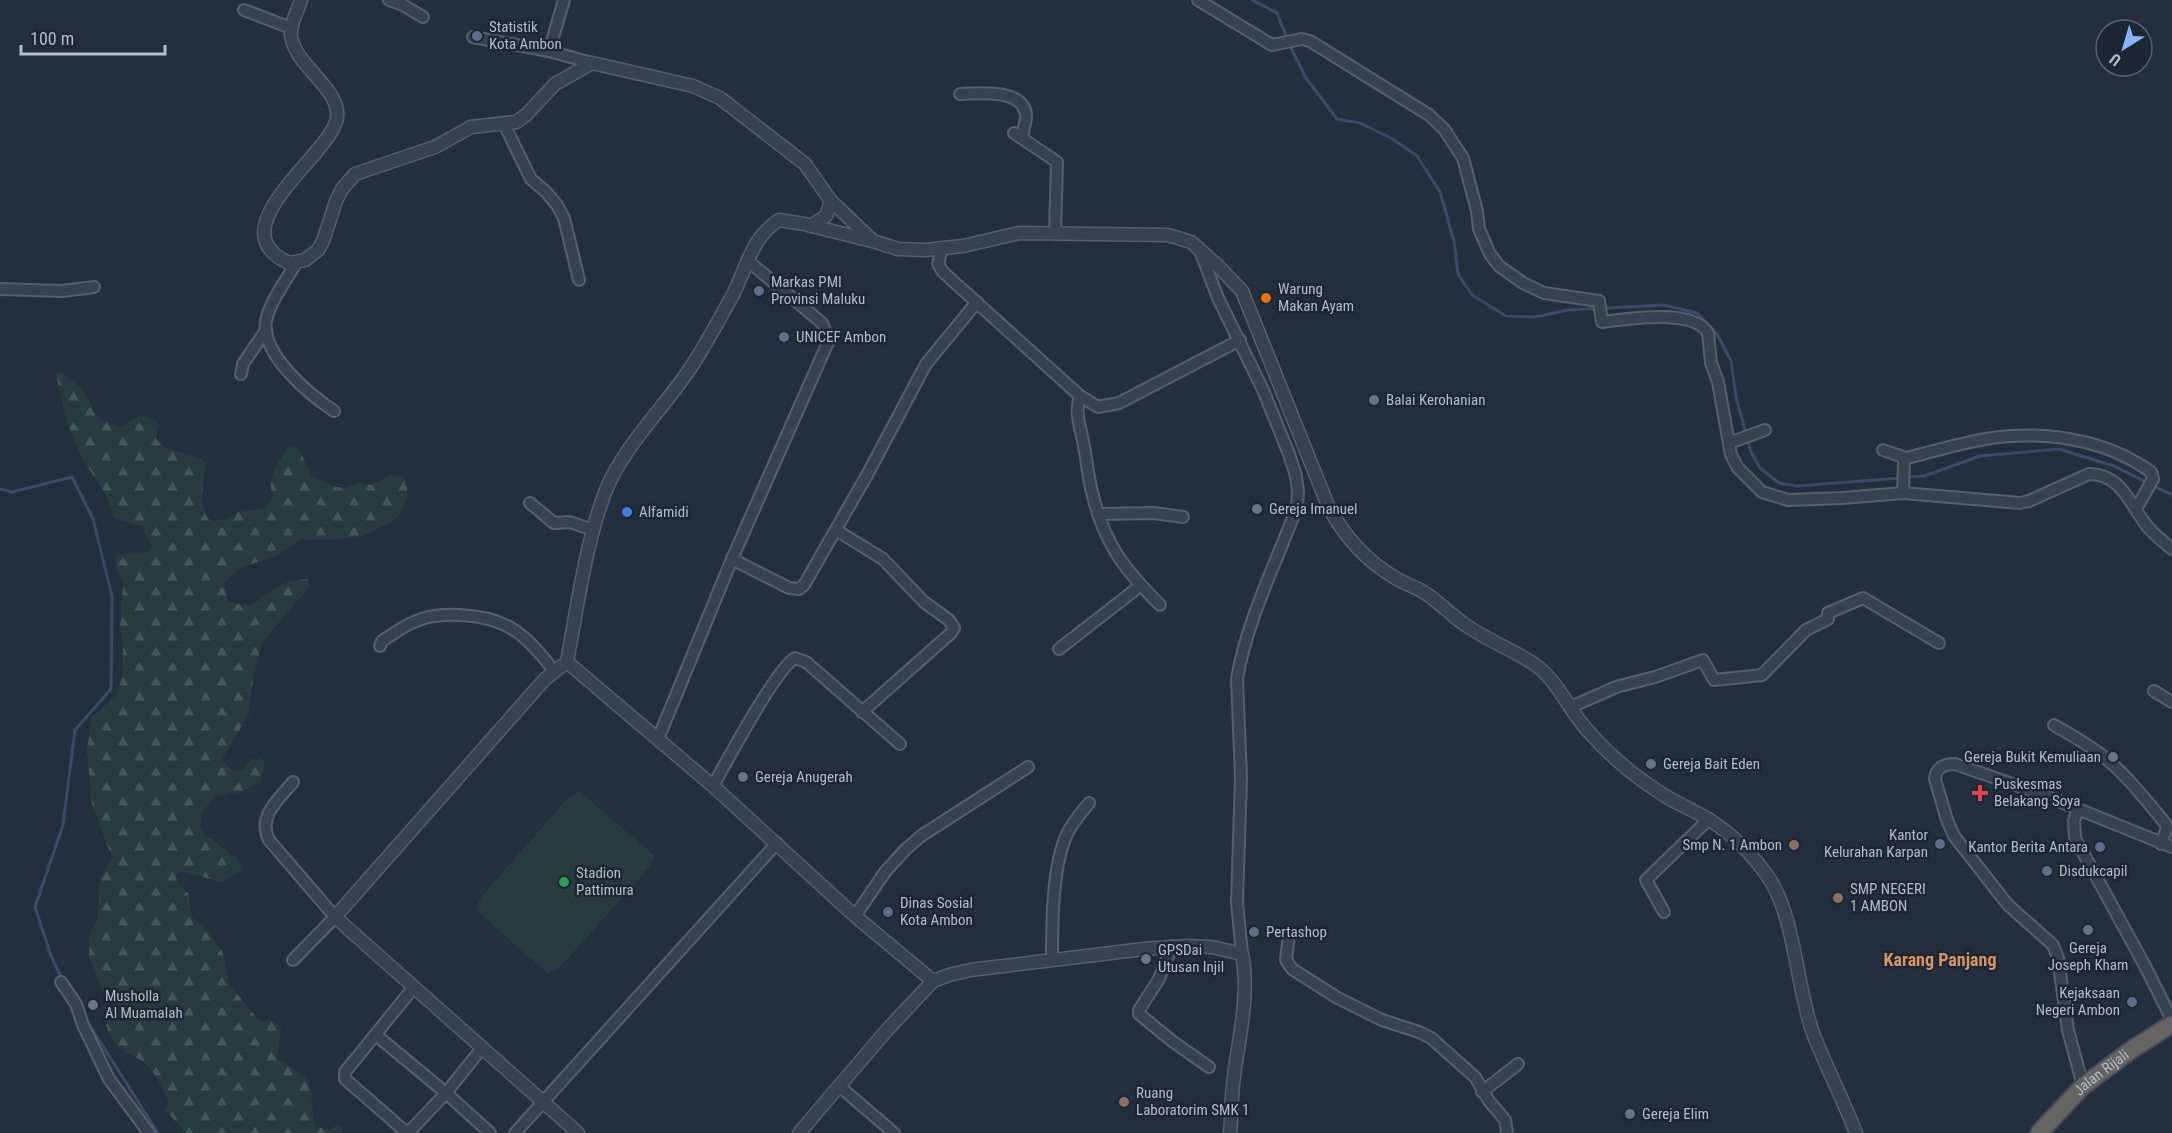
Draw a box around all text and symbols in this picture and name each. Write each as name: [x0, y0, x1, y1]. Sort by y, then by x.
scale bar: [21, 18, 165, 56]
place label: Statistik Kota Ambon: [489, 18, 562, 53]
north arrow: [2094, 18, 2154, 78]
text: 100 m: [30, 28, 74, 49]
marker: Statistik Kota Ambon: [470, 29, 484, 43]
text: U: [2106, 49, 2125, 70]
place label: Markas PMI Provinsi Maluku: [771, 273, 865, 308]
place label: Warung Makan Ayam: [1278, 280, 1354, 315]
marker: Markas PMI Provinsi Maluku: [752, 284, 766, 298]
marker: Warung Makan Ayam: [1259, 291, 1273, 305]
place label: UNICEF Ambon: [796, 328, 886, 346]
marker: UNICEF Ambon: [777, 330, 791, 344]
place label: Balai Kerohanian: [1386, 391, 1485, 409]
marker: Balai Kerohanian: [1367, 393, 1381, 407]
place label: Gereja Imanuel: [1269, 500, 1358, 518]
marker: Gereja Imanuel: [1250, 502, 1264, 516]
place label: Alfamidi: [639, 503, 689, 521]
marker: Alfamidi: [620, 505, 634, 519]
place label: Gereja Bukit Kemuliaan: [1964, 748, 2101, 766]
marker: Gereja Bukit Kemuliaan: [2106, 750, 2120, 764]
place label: Gereja Bait Eden: [1663, 755, 1760, 773]
marker: Gereja Bait Eden: [1644, 757, 1658, 771]
place label: Gereja Anugerah: [755, 768, 853, 786]
marker: Gereja Anugerah: [736, 770, 750, 784]
place label: Puskesmas Belakang Soya: [1994, 775, 2080, 810]
marker: Puskesmas Belakang Soya: [1971, 784, 1989, 802]
place label: Kantor Kelurahan Karpan: [1824, 826, 1928, 861]
place label: Smp N. 1 Ambon: [1682, 836, 1782, 854]
marker: Kantor Kelurahan Karpan: [1933, 837, 1947, 851]
marker: Smp N. 1 Ambon: [1787, 838, 1801, 852]
place label: Kantor Berita Antara: [1968, 838, 2088, 856]
marker: Kantor Berita Antara: [2093, 840, 2107, 854]
place label: Disdukcapil: [2059, 862, 2128, 880]
place label: Stadion Pattimura: [576, 864, 634, 899]
marker: Disdukcapil: [2040, 864, 2054, 878]
marker: Stadion Pattimura: [557, 875, 571, 889]
place label: SMP NEGERI 1 AMBON: [1850, 880, 1926, 915]
marker: SMP NEGERI 1 AMBON: [1831, 891, 1845, 905]
place label: Dinas Sosial Kota Ambon: [900, 894, 973, 929]
marker: Dinas Sosial Kota Ambon: [881, 905, 895, 919]
place label: Pertashop: [1266, 923, 1327, 941]
marker: Gereja Joseph Kham: [2081, 923, 2095, 937]
marker: Pertashop: [1247, 925, 1261, 939]
place label: Gereja Joseph Kham: [2048, 939, 2128, 974]
place label: GPSDai Utusan Injil: [1158, 941, 1224, 976]
district label: Karang Panjang: [1884, 949, 1996, 970]
marker: GPSDai Utusan Injil: [1139, 952, 1153, 966]
place label: Kejaksaan Negeri Ambon: [2036, 984, 2120, 1019]
place label: Musholla Al Muamalah: [105, 987, 183, 1022]
marker: Kejaksaan Negeri Ambon: [2125, 995, 2139, 1009]
marker: Musholla Al Muamalah: [86, 998, 100, 1012]
street label: Jalan Rijali: [2070, 1046, 2132, 1099]
place label: Ruang Laboratorim SMK 1: [1136, 1084, 1249, 1119]
marker: Ruang Laboratorim SMK 1: [1117, 1095, 1131, 1109]
place label: Gereja Elim: [1642, 1105, 1709, 1123]
marker: Gereja Elim: [1623, 1107, 1637, 1121]

